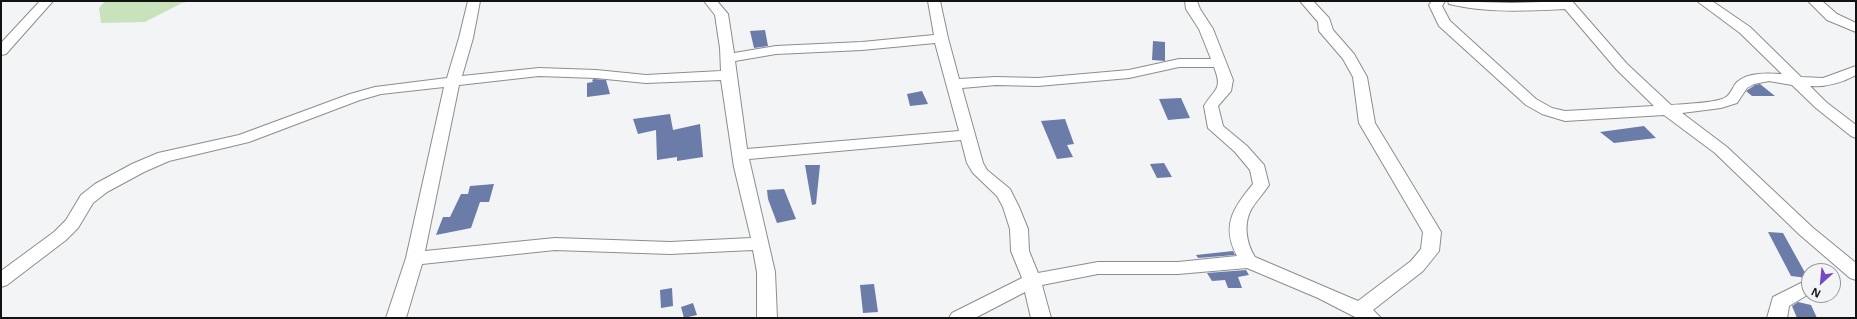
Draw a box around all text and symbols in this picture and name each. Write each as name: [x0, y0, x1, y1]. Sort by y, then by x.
north arrow: [1801, 263, 1841, 303]
text: N: [1808, 285, 1823, 302]

